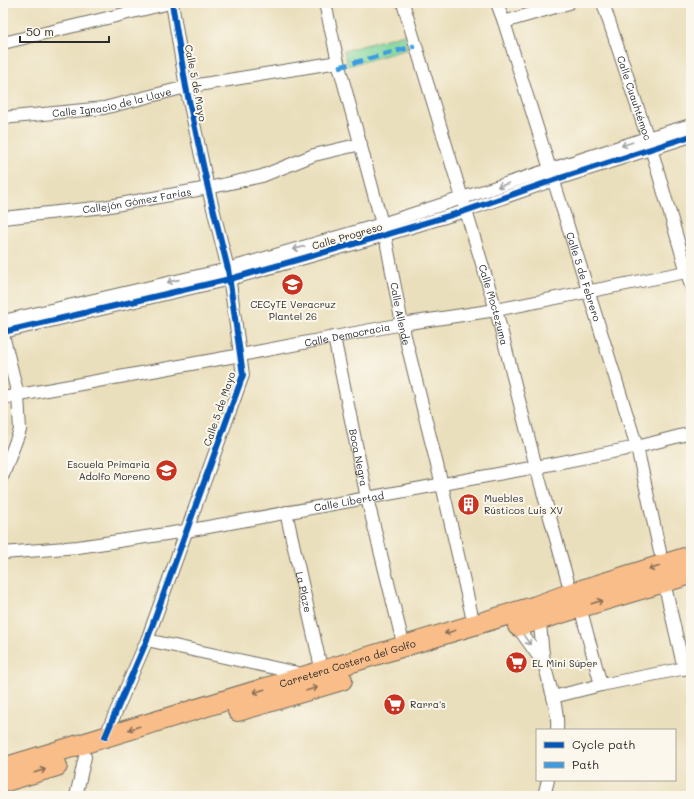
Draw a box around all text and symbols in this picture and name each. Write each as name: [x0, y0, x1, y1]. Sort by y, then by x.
scale bar: [20, 18, 109, 44]
text: 50 m: [26, 23, 54, 39]
street label: Calle 5 de Mayo: [182, 43, 210, 123]
street label: Calle Cuauhtémoc: [614, 54, 655, 142]
street label: Calle Ignacio de la Llave: [52, 84, 173, 120]
one-way arrow: [621, 141, 634, 148]
one-way arrow: [497, 182, 510, 189]
street label: Callejón Gómez Farías: [82, 184, 192, 216]
street label: Calle Progreso: [310, 219, 384, 253]
street label: Calle 5 de Febrero: [563, 230, 604, 323]
one-way arrow: [293, 245, 306, 252]
street label: Calle Moctezuma: [476, 262, 512, 347]
school or university icon: CECyTE Veracruz Plantel 26: [280, 271, 306, 297]
one-way arrow: [167, 278, 180, 286]
street label: Calle Allende: [387, 281, 414, 347]
place label: CECyTE Veracruz Plantel 26: [250, 297, 336, 323]
street label: Calle Democracia: [303, 319, 391, 350]
street label: Calle 5 de Mayo: [200, 370, 238, 448]
street label: Boca Negra: [346, 428, 371, 487]
place label: Escuela Primaria Adolfo Moreno: [67, 457, 150, 483]
school or university icon: Escuela Primaria Adolfo Moreno: [153, 457, 179, 483]
street label: Calle Libertad: [313, 488, 385, 514]
building icon: Muebles Rústicos Luis XV: [455, 491, 481, 517]
place label: Muebles Rústicos Luis XV: [484, 491, 563, 517]
one-way arrow: [647, 565, 660, 572]
street label: La Plaze: [293, 570, 315, 614]
one-way arrow: [590, 598, 603, 605]
one-way arrow: [444, 629, 456, 637]
one-way arrow: [523, 634, 531, 645]
street label: Carretera Costera del Golfo: [278, 636, 417, 691]
supermarket icon: EL Mini Súper: [504, 650, 530, 676]
place label: EL Mini Súper: [532, 656, 598, 670]
one-way arrow: [306, 685, 319, 692]
one-way arrow: [252, 688, 265, 695]
supermarket icon: Rarra's: [381, 691, 407, 717]
place label: Rarra's: [410, 697, 446, 711]
one-way arrow: [128, 725, 141, 732]
legend: [536, 729, 676, 781]
text: Cycle path: [572, 736, 635, 752]
text: Path: [572, 756, 599, 772]
one-way arrow: [34, 767, 47, 774]

